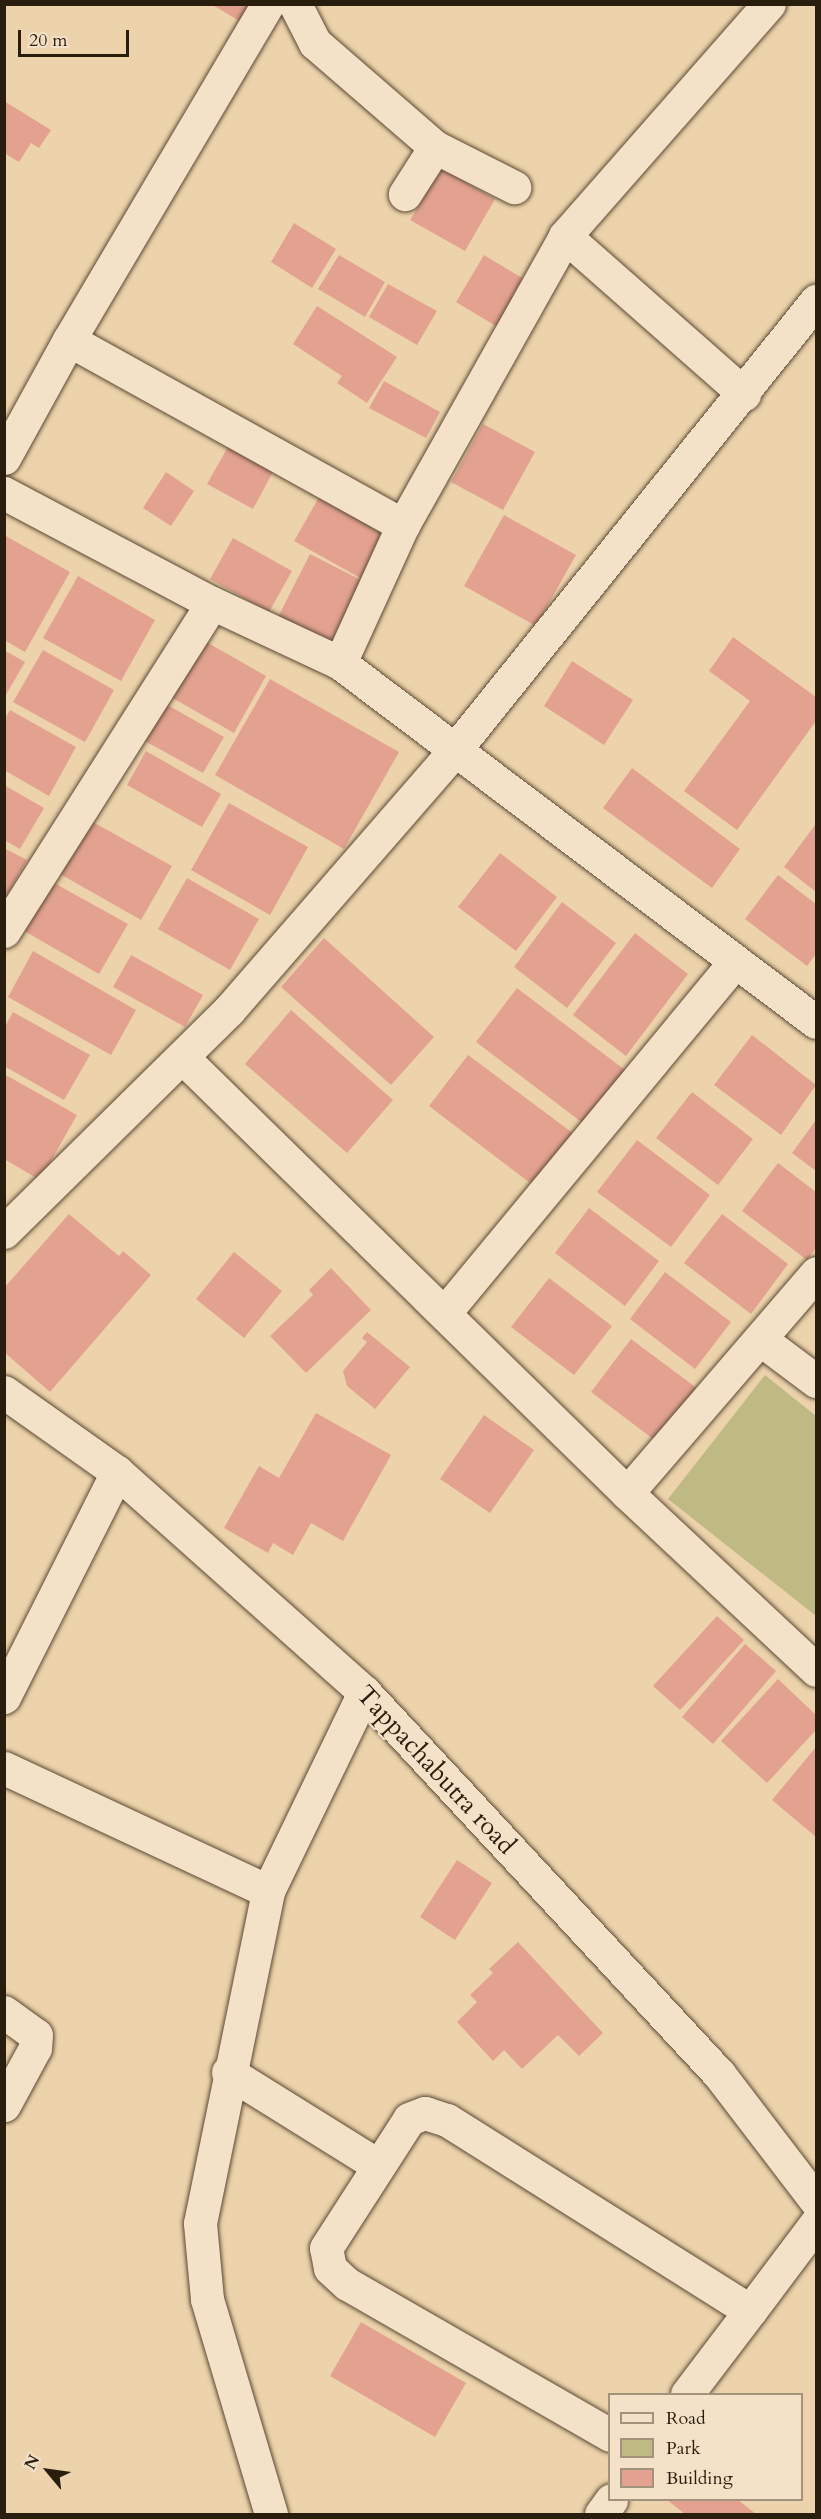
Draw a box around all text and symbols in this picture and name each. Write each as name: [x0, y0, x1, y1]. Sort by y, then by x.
scale bar: [21, 18, 132, 56]
text: 20 m: [29, 28, 68, 53]
street label: Tappachabutra road: [350, 1679, 522, 1861]
legend: [608, 2393, 803, 2501]
text: Road: [666, 2406, 706, 2431]
text: Park: [666, 2436, 701, 2461]
north arrow: [18, 2441, 78, 2501]
text: N: [19, 2451, 45, 2474]
text: Building: [666, 2466, 733, 2491]

